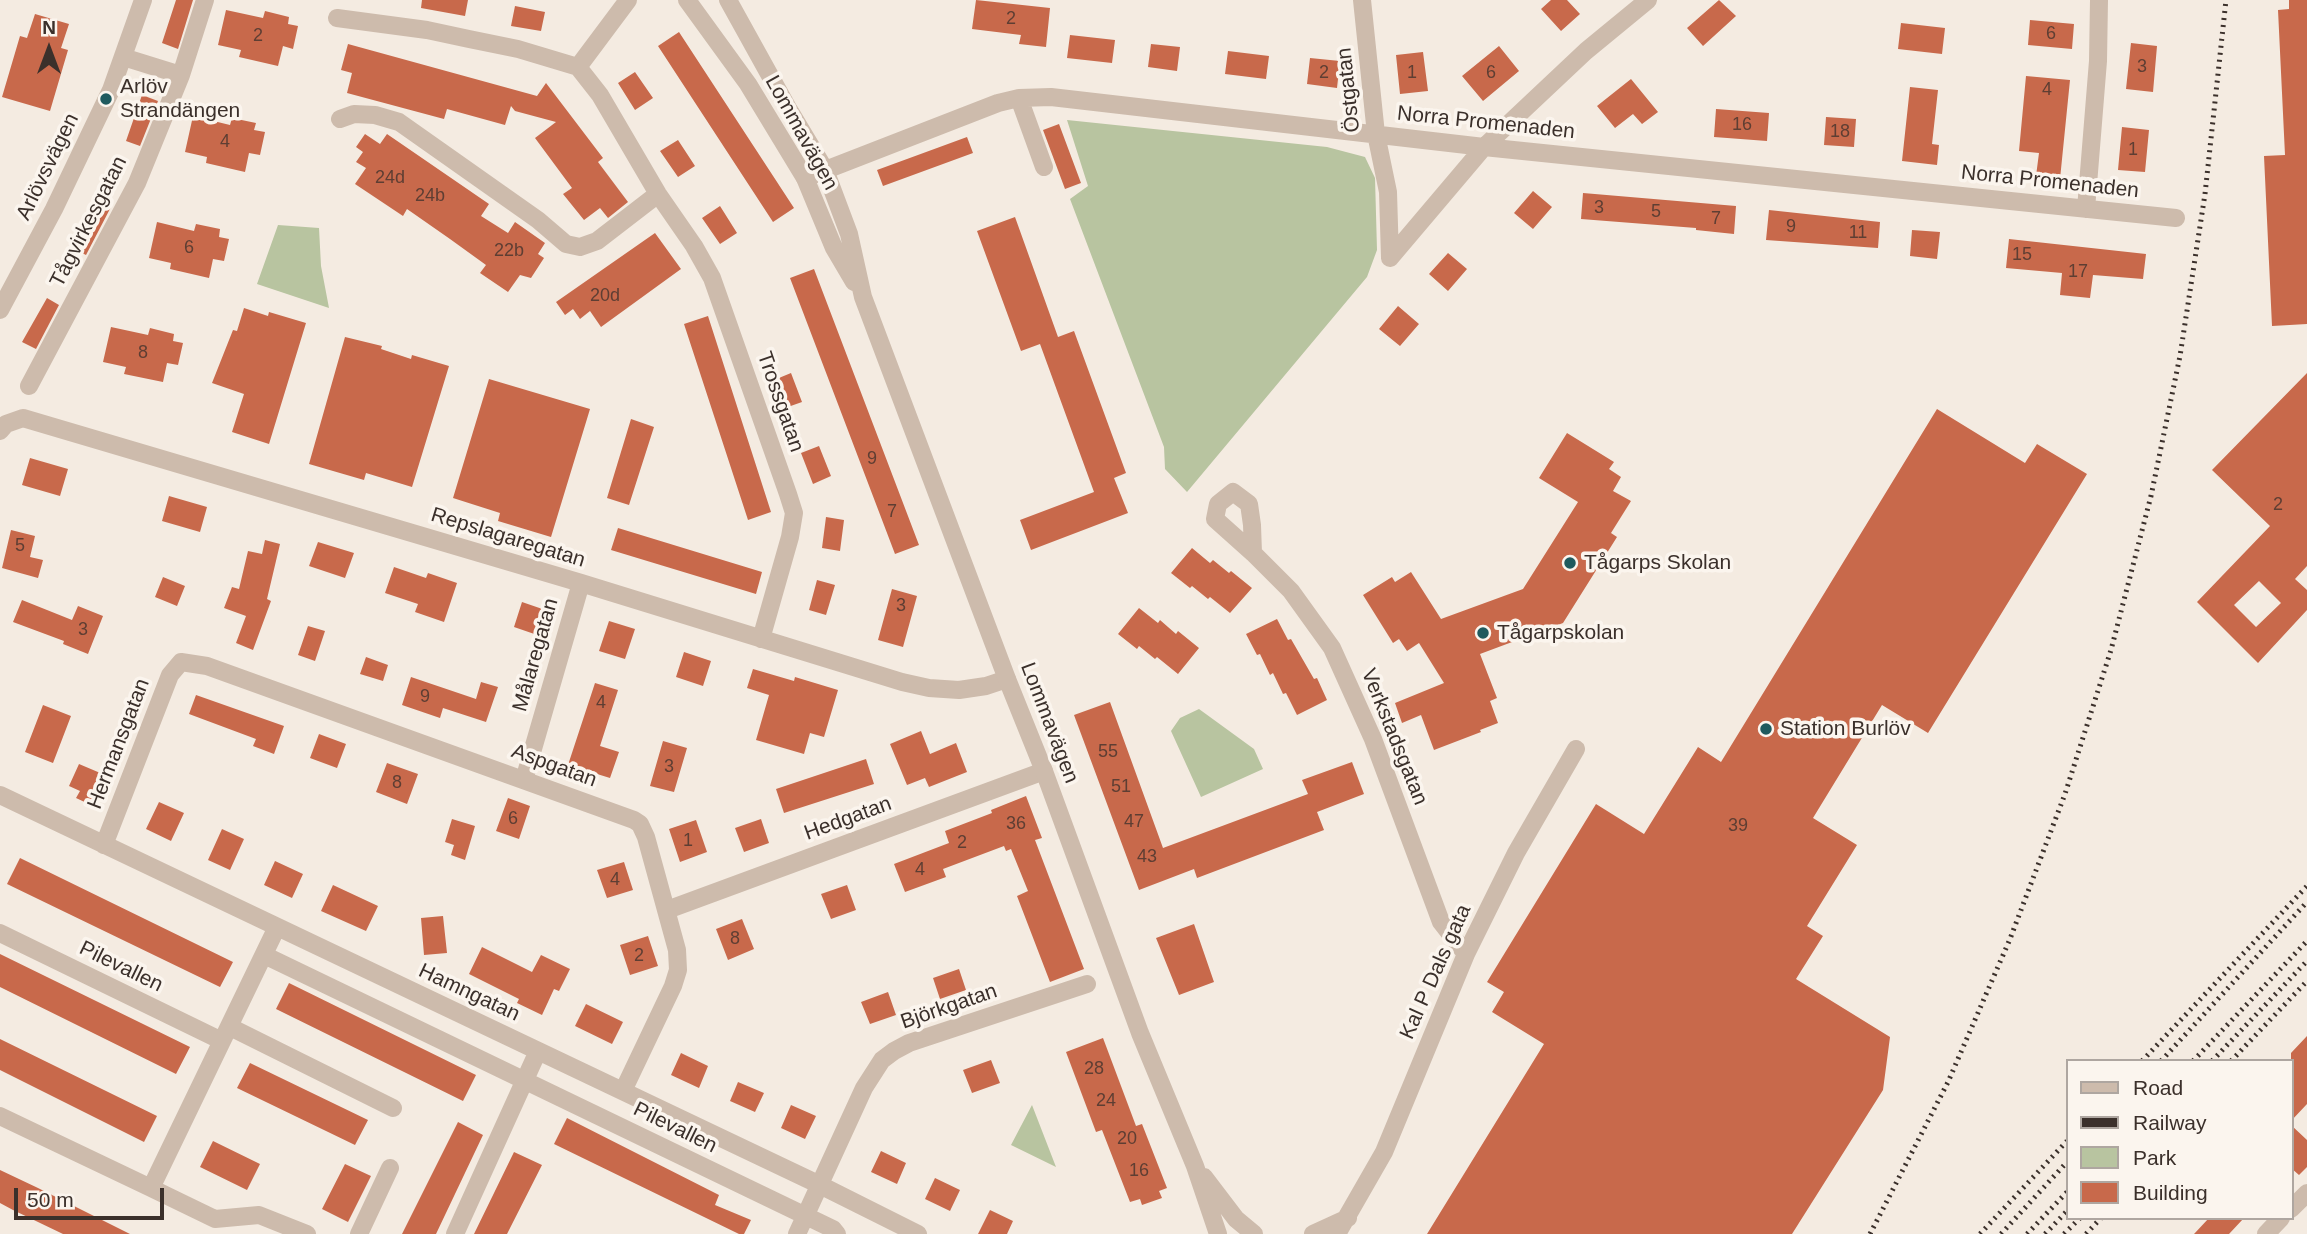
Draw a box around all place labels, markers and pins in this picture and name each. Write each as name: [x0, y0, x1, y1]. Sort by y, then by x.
place label: Arlöv Strandängen: [120, 74, 240, 124]
marker: Arlöv Strandängen: [98, 91, 114, 107]
place label: Tågarps Skolan: [1584, 550, 1731, 576]
marker: Tågarps Skolan: [1562, 555, 1578, 571]
place label: Tågarpskolan: [1497, 620, 1624, 646]
marker: Tågarpskolan: [1475, 625, 1491, 641]
place label: Station Burlöv: [1780, 716, 1911, 742]
marker: Station Burlöv: [1758, 721, 1774, 737]

